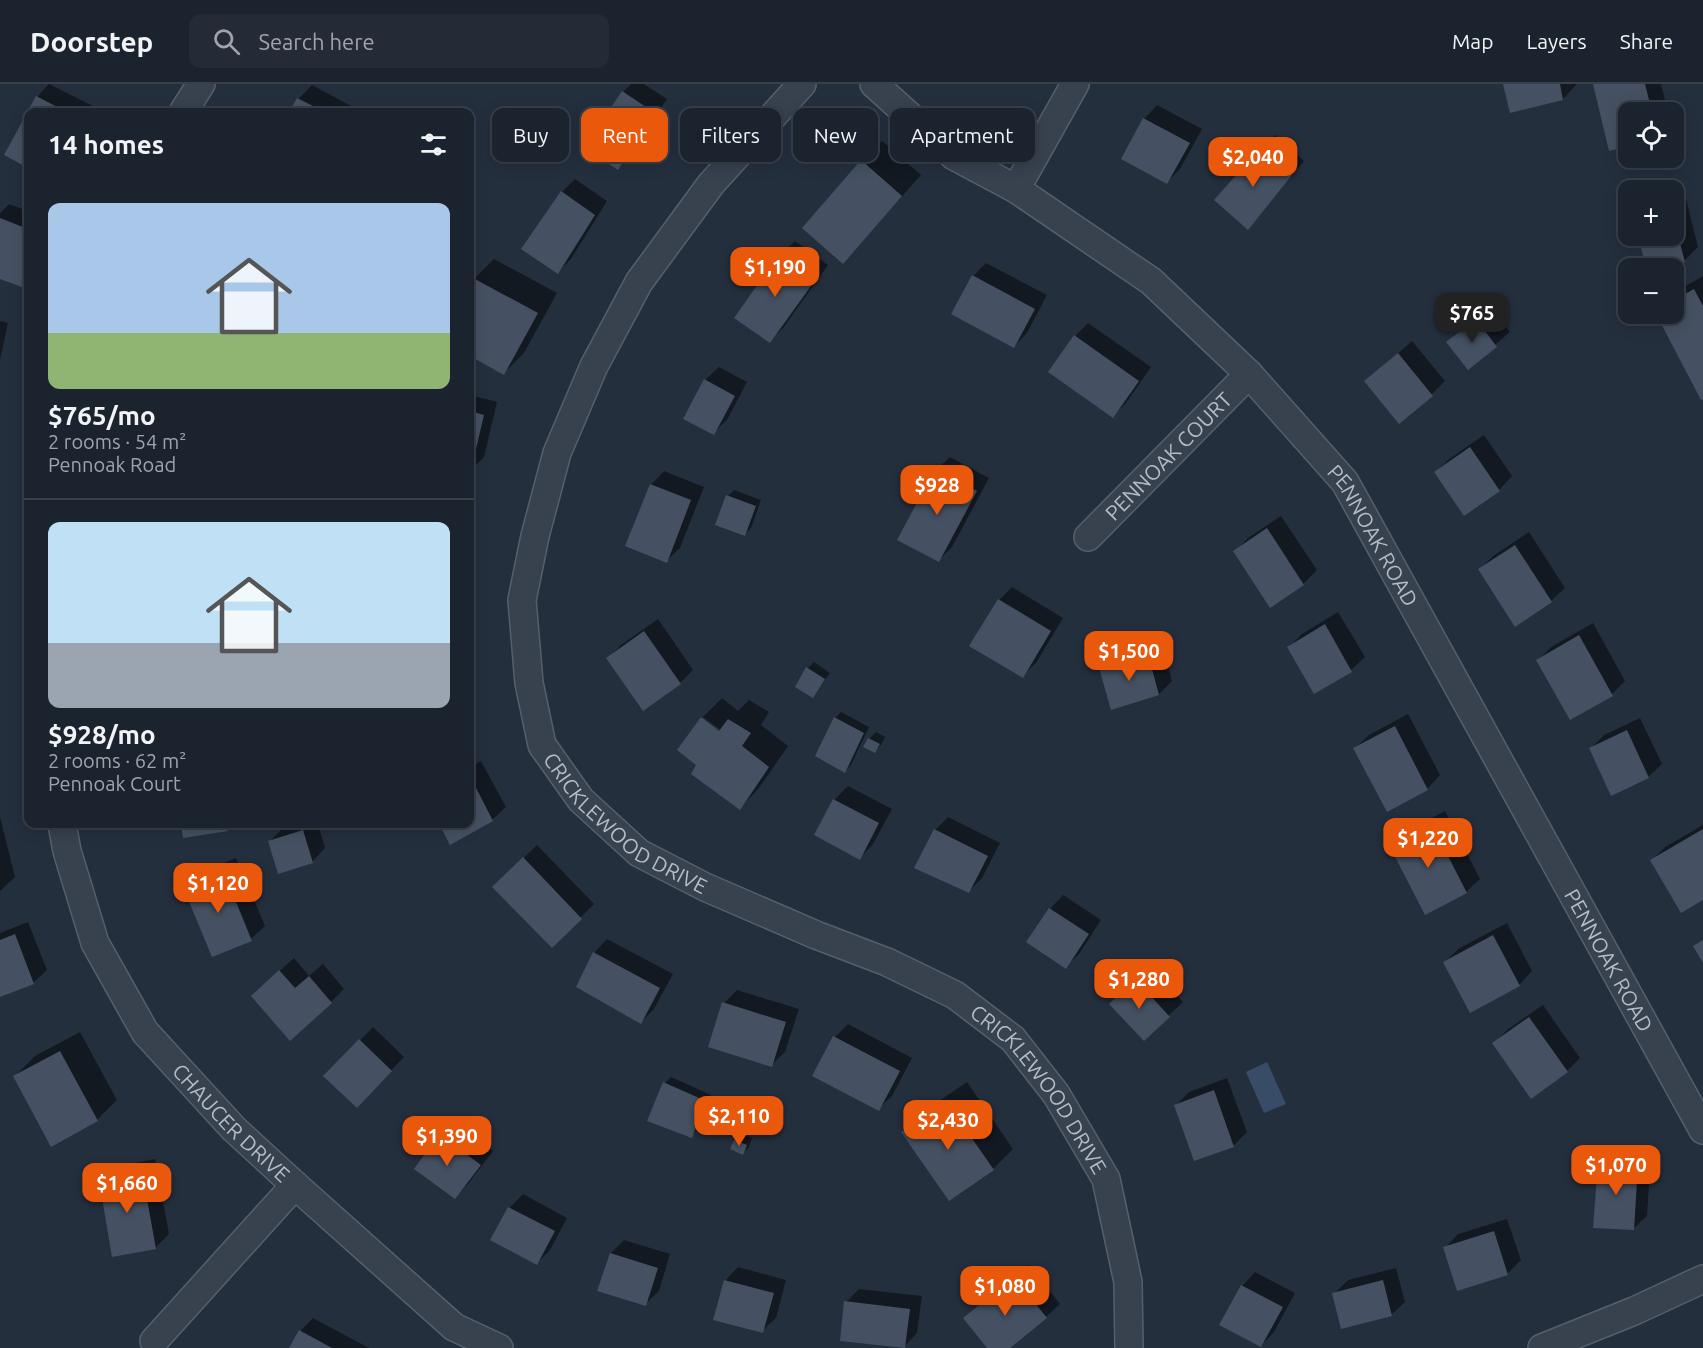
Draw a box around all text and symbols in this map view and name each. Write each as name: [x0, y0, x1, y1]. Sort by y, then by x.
search box: [189, 14, 609, 68]
icon: search: [210, 25, 243, 58]
text: Doorstep: [30, 26, 153, 57]
text: Search here: [258, 29, 375, 54]
text: Map: [1452, 29, 1493, 53]
text: Layers: [1526, 29, 1587, 53]
text: Share: [1620, 29, 1673, 53]
map controls: [1618, 102, 1684, 324]
button: locate: [1618, 102, 1684, 168]
chip: Buy: [492, 108, 569, 162]
chip: Rent: [581, 108, 668, 162]
chip: Filters: [680, 108, 781, 162]
chip: New: [793, 108, 878, 162]
chip: Apartment: [890, 108, 1035, 162]
icon: filters: [417, 128, 450, 161]
text: 14 homes: [48, 130, 164, 159]
pin: $2,040: [1204, 137, 1302, 188]
text: $2,040: [1222, 145, 1284, 168]
button: +: [1618, 180, 1684, 246]
icon: home: [195, 242, 303, 350]
pin: $1,190: [726, 247, 824, 298]
text: $1,190: [744, 255, 806, 278]
button: −: [1618, 258, 1684, 324]
pin: $765: [1436, 293, 1508, 344]
text: $765: [1449, 301, 1495, 324]
street label: PENNOAK COURT: [1100, 387, 1237, 525]
text: $765/mo: [48, 401, 156, 430]
text: 2 rooms · 54 m²: [48, 430, 186, 453]
text: Pennoak Road: [48, 453, 176, 476]
street label: PENNOAK ROAD: [1323, 459, 1423, 610]
pin: $928: [901, 465, 973, 516]
text: $928: [914, 473, 960, 496]
icon: home: [195, 561, 303, 669]
pin: $1,500: [1080, 631, 1178, 682]
text: $1,500: [1098, 639, 1160, 662]
text: $928/mo: [48, 720, 156, 749]
street label: CRICKLEWOOD DRIVE: [539, 748, 711, 898]
text: 2 rooms · 62 m²: [48, 749, 186, 772]
text: Pennoak Court: [48, 772, 181, 795]
pin: $1,220: [1379, 818, 1477, 869]
text: $1,220: [1397, 826, 1459, 849]
pin: $1,120: [169, 863, 267, 914]
text: $1,120: [187, 871, 249, 894]
street label: PENNOAK ROAD: [1560, 885, 1658, 1036]
pin: $1,280: [1090, 959, 1188, 1010]
text: $1,280: [1108, 967, 1170, 990]
street label: CRICKLEWOOD DRIVE: [966, 999, 1112, 1178]
street label: CHAUCER DRIVE: [168, 1059, 295, 1186]
pin: $2,110: [690, 1096, 788, 1147]
pin: $2,430: [899, 1100, 997, 1151]
text: $2,110: [708, 1104, 770, 1127]
text: $2,430: [917, 1108, 979, 1131]
pin: $1,390: [398, 1116, 496, 1167]
text: $1,390: [416, 1124, 478, 1147]
pin: $1,070: [1567, 1145, 1665, 1196]
text: $1,070: [1585, 1153, 1647, 1176]
pin: $1,660: [78, 1163, 176, 1214]
text: $1,660: [96, 1171, 158, 1194]
pin: $1,080: [956, 1266, 1054, 1317]
text: $1,080: [974, 1274, 1036, 1297]

